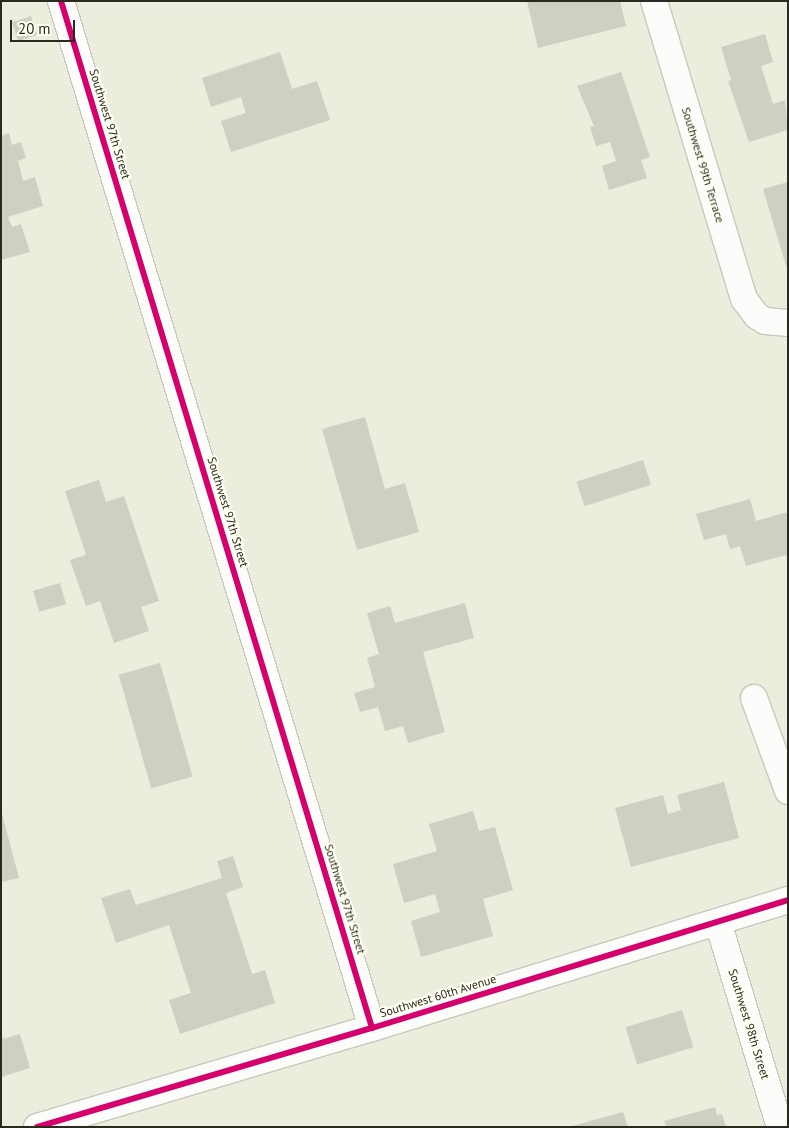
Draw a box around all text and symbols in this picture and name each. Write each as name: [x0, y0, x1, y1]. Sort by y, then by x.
scale bar: [12, 10, 78, 42]
text: 20 m: [18, 19, 51, 38]
street label: Southwest 97th Street: [86, 67, 134, 181]
street label: Southwest 99th Terrace: [679, 105, 727, 225]
street label: Southwest 97th Street: [204, 455, 252, 569]
street label: Southwest 97th Street: [321, 842, 369, 956]
street label: Southwest 98th Street: [725, 967, 773, 1081]
street label: Southwest 60th Avenue: [378, 971, 498, 1021]

